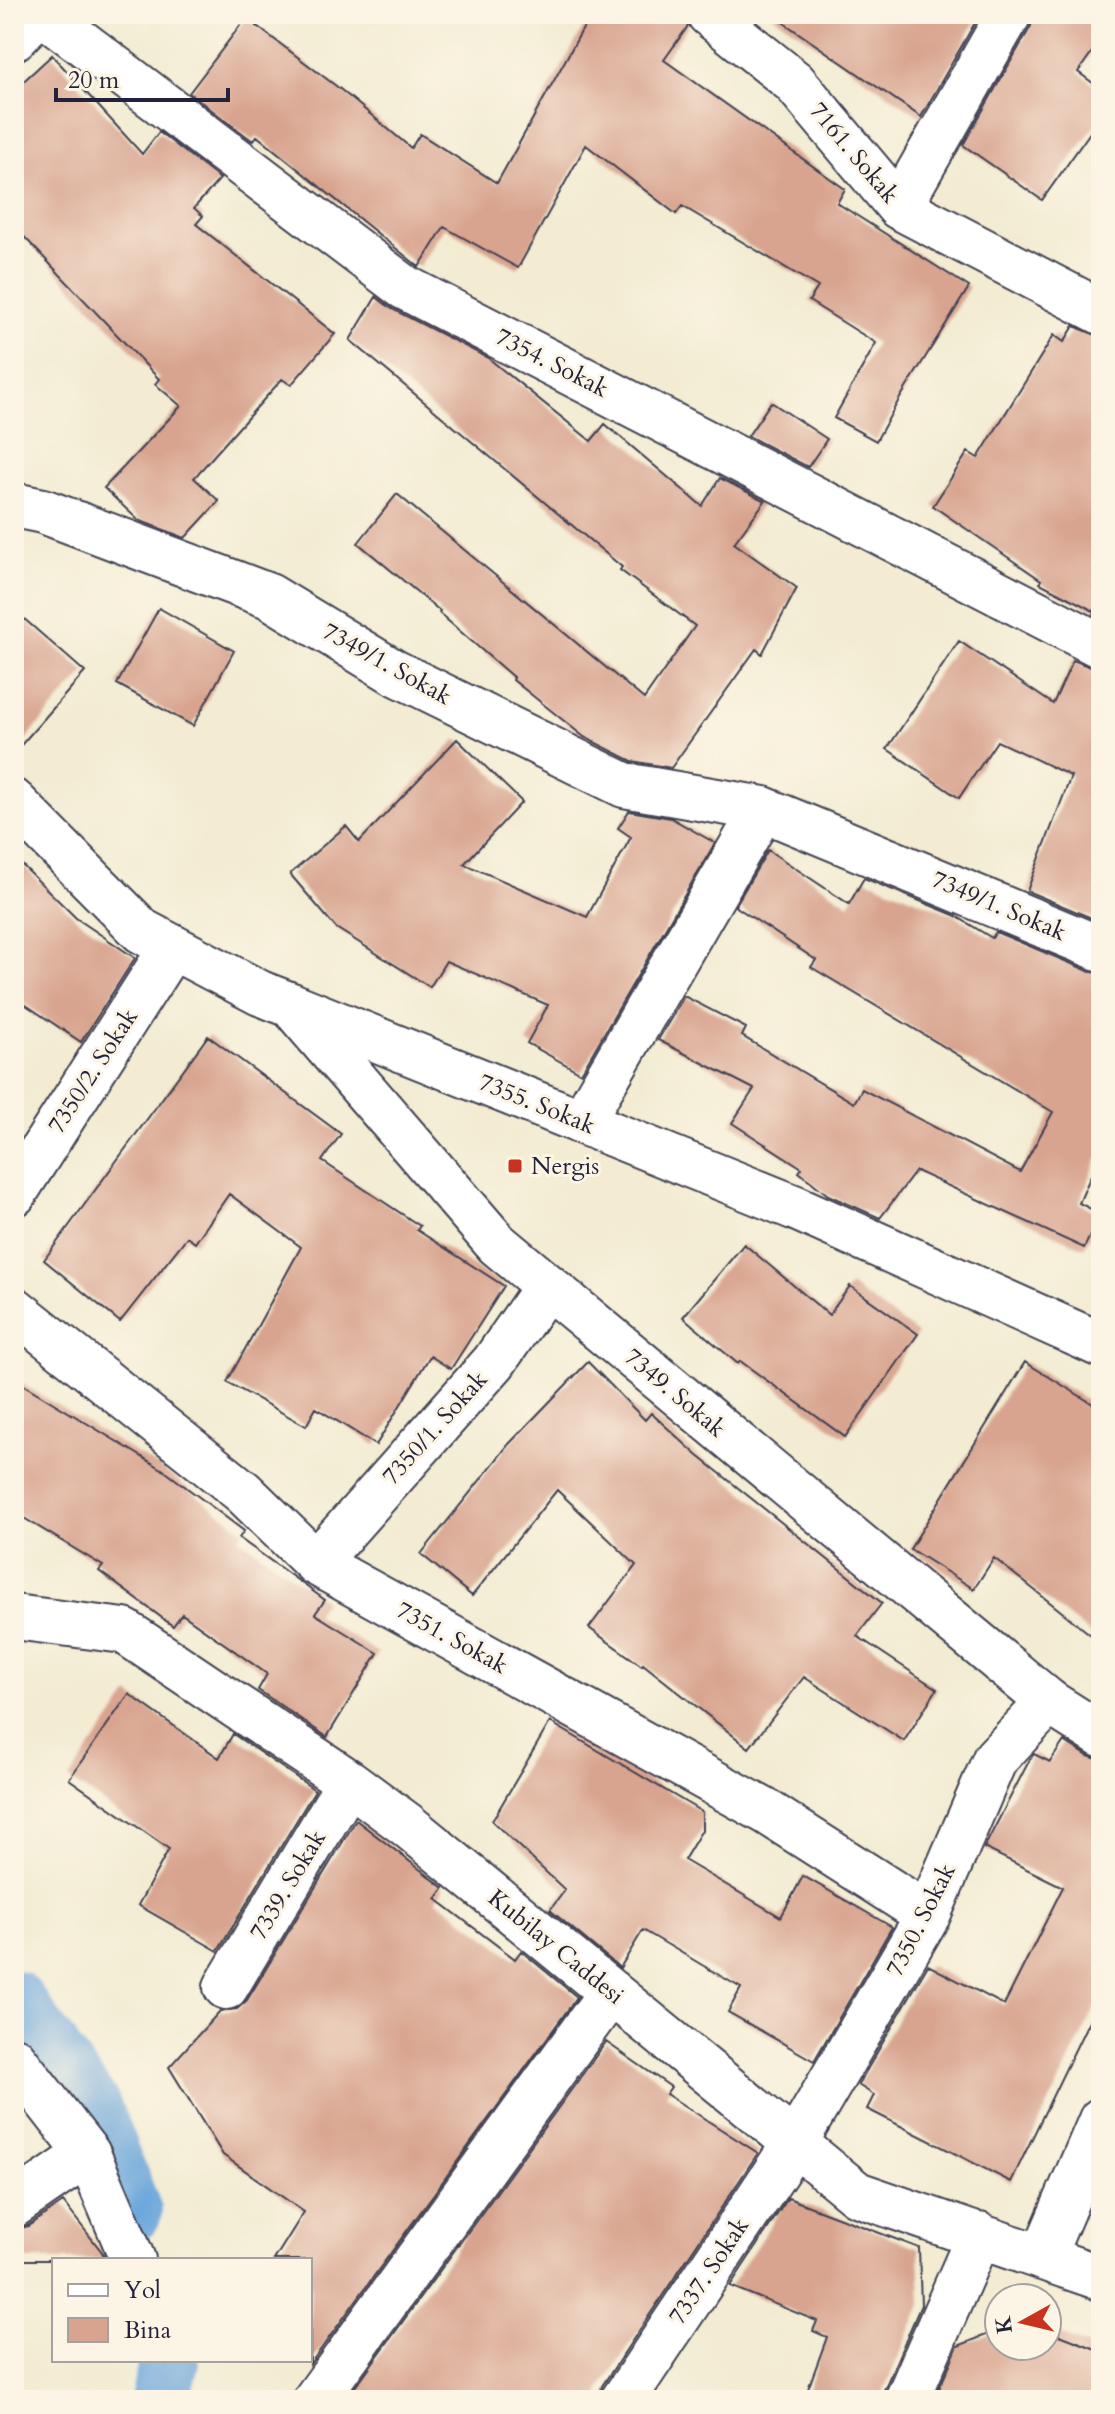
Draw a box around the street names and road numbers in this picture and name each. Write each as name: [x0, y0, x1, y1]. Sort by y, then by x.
street label: 7161. Sokak: [802, 95, 906, 211]
street label: 7354. Sokak: [490, 320, 614, 406]
street label: 7349/1. Sokak: [317, 615, 458, 713]
street label: 7349/1. Sokak: [927, 863, 1071, 949]
street label: 7350/2. Sokak: [40, 1002, 146, 1140]
street label: 7355. Sokak: [474, 1066, 600, 1142]
street label: 7349. Sokak: [617, 1341, 733, 1445]
street label: 7350/1. Sokak: [375, 1364, 495, 1492]
street label: 7351. Sokak: [390, 1594, 514, 1682]
street label: 7339. Sokak: [242, 1824, 334, 1946]
street label: 7350. Sokak: [878, 1858, 964, 1982]
street label: Kubilay Caddesi: [481, 1882, 631, 2012]
street label: 7337. Sokak: [661, 2211, 757, 2331]

